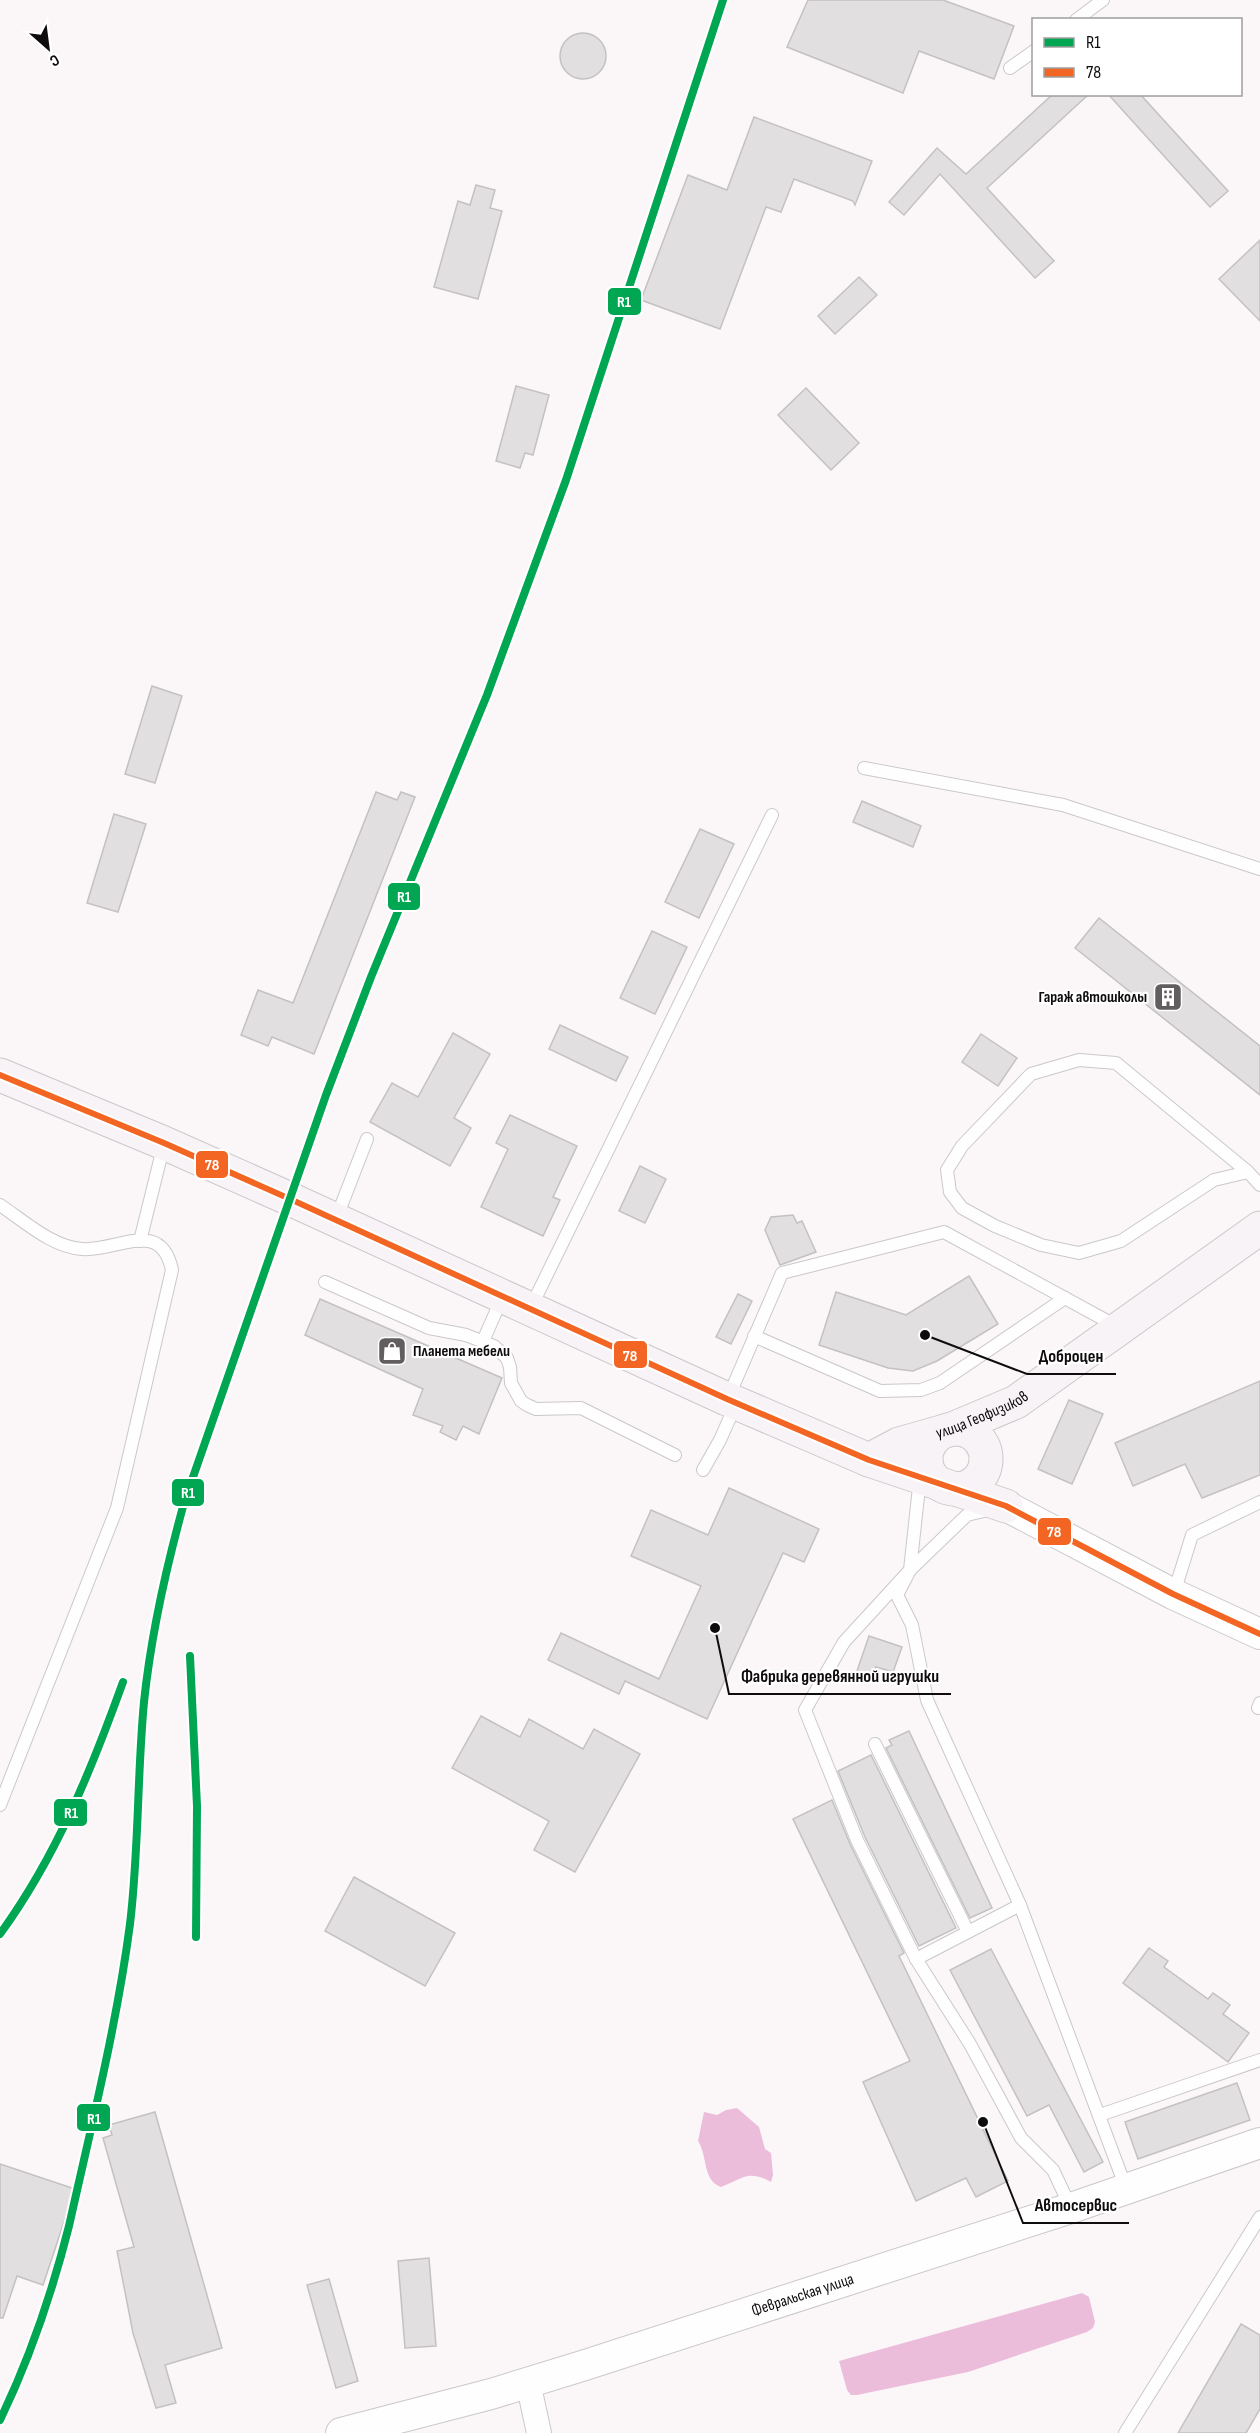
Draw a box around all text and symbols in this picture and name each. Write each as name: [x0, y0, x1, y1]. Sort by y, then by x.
north arrow: [18, 18, 78, 78]
legend: [1032, 18, 1242, 96]
text: R1: [1086, 32, 1101, 53]
text: С: [46, 50, 62, 70]
text: 78: [1086, 62, 1101, 83]
line badge: R1: [607, 287, 642, 316]
text: R1: [617, 293, 632, 312]
line badge: R1: [387, 882, 421, 911]
text: R1: [397, 888, 412, 907]
building icon: Гараж автошколы: [1152, 981, 1184, 1013]
place label: Гараж автошколы: [1039, 988, 1147, 1007]
line badge: 78: [195, 1150, 229, 1179]
text: 78: [205, 1156, 220, 1175]
shop icon: Планета мебели: [376, 1335, 408, 1367]
callout: Доброцен: [1027, 1338, 1116, 1374]
line badge: 78: [613, 1340, 648, 1369]
place label: Планета мебели: [413, 1342, 510, 1361]
text: Доброцен: [1039, 1346, 1103, 1367]
text: 78: [623, 1347, 638, 1366]
street label: улица Геофизиков: [934, 1387, 1032, 1443]
line badge: R1: [171, 1478, 205, 1507]
text: R1: [181, 1484, 196, 1503]
line badge: 78: [1037, 1517, 1072, 1546]
text: 78: [1047, 1523, 1062, 1542]
callout: Фабрика деревянной игрушки: [729, 1658, 951, 1694]
text: Фабрика деревянной игрушки: [741, 1666, 939, 1687]
line badge: R1: [53, 1798, 88, 1827]
text: R1: [64, 1804, 79, 1823]
line badge: R1: [76, 2103, 111, 2132]
text: R1: [87, 2110, 102, 2129]
callout: Автосервис: [1023, 2187, 1129, 2223]
text: Автосервис: [1034, 2195, 1117, 2216]
street label: Февральская улица: [749, 2269, 856, 2320]

